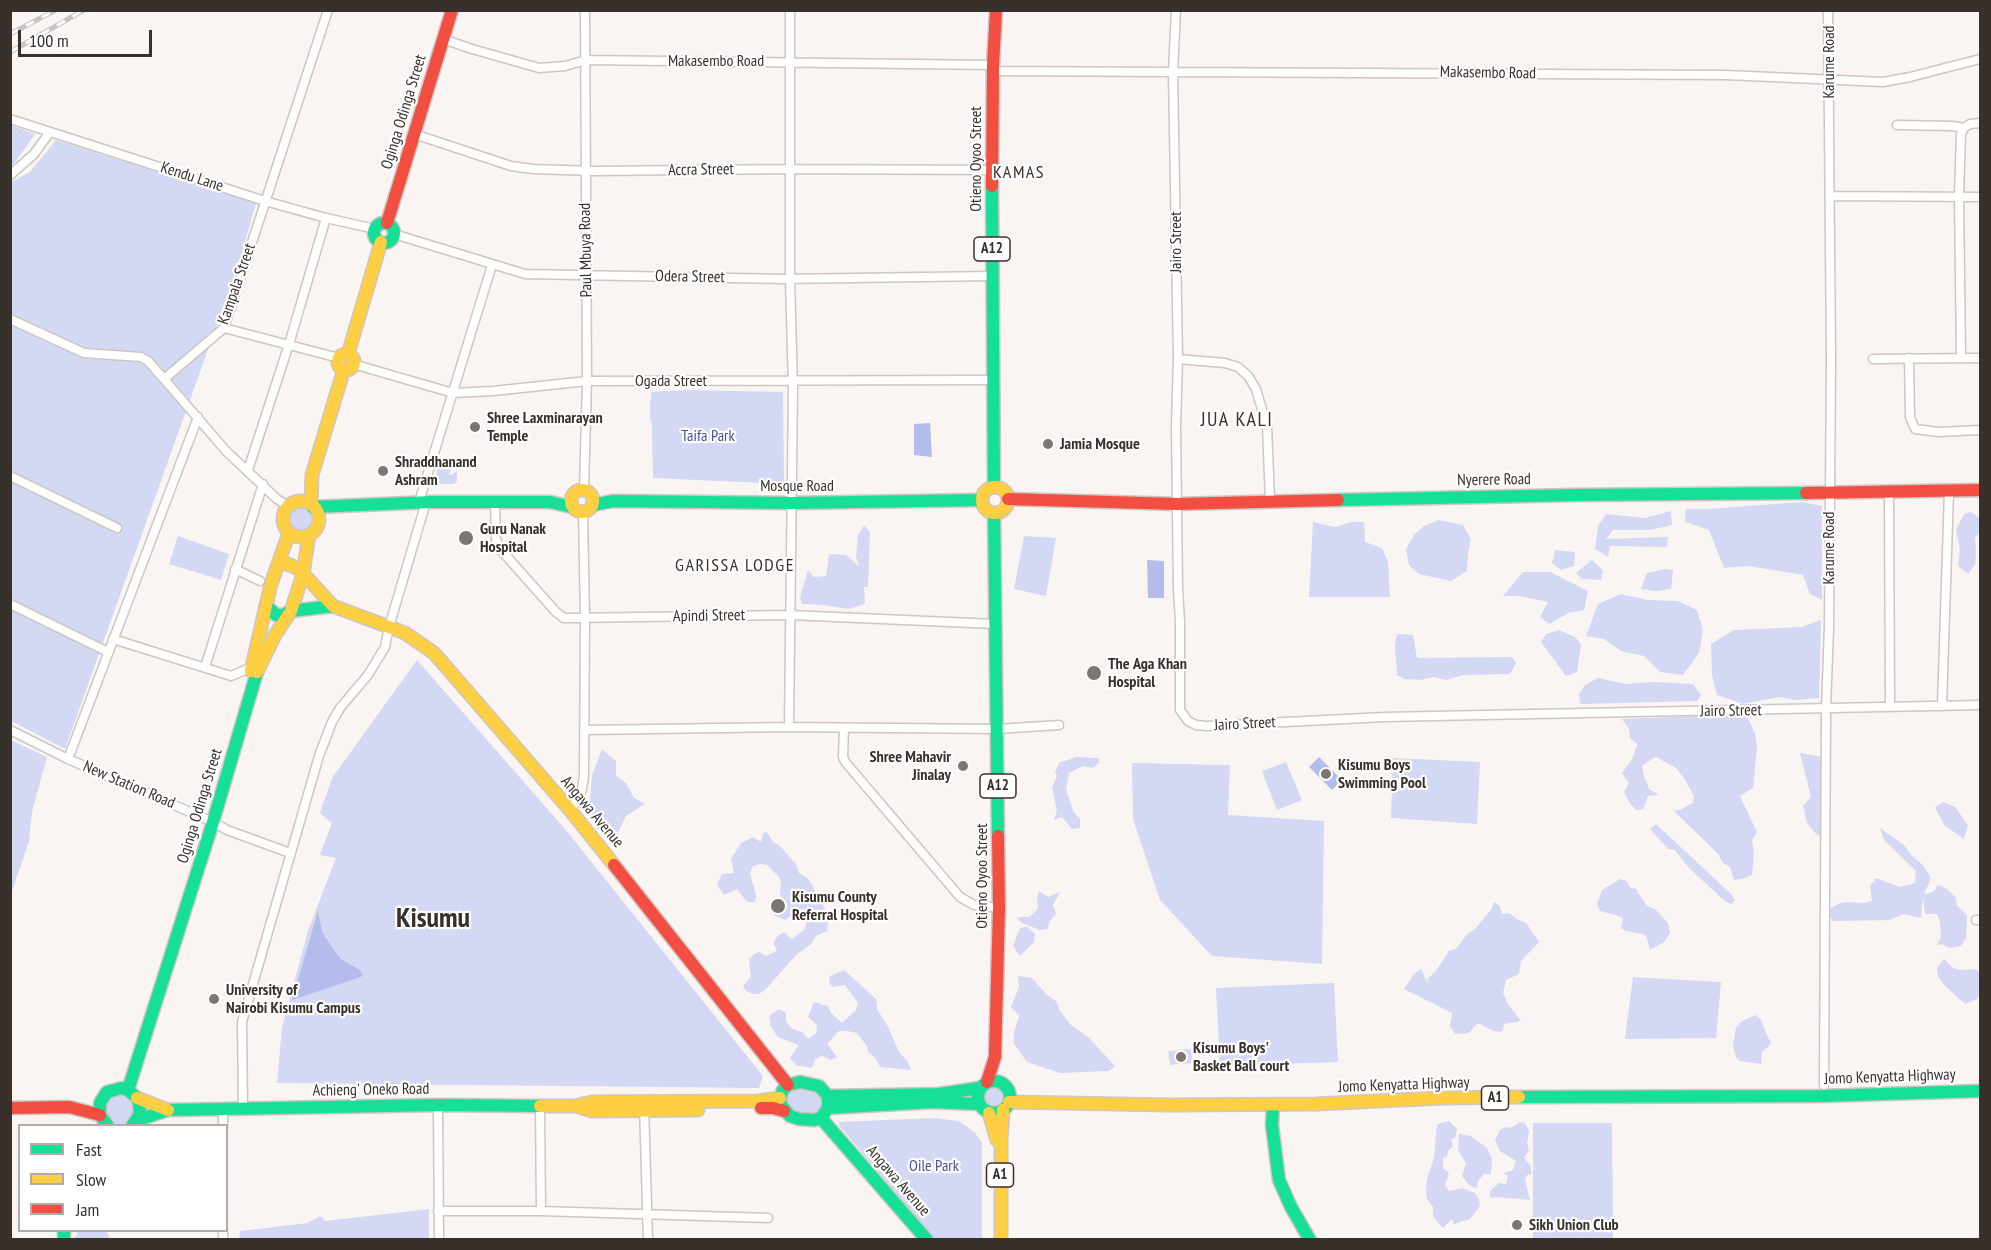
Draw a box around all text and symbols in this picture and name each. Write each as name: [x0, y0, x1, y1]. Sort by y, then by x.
scale bar: [21, 18, 154, 56]
street label: Karume Road: [1819, 26, 1839, 98]
text: 100 m: [29, 29, 69, 52]
street label: Makasembo Road: [668, 51, 764, 71]
street label: Oginga Odinga Street: [377, 52, 431, 172]
street label: Makasembo Road: [1440, 63, 1536, 83]
street label: Otieno Oyoo Street: [966, 106, 986, 212]
street label: Kendu Lane: [158, 158, 226, 196]
street label: Accra Street: [668, 160, 734, 180]
district label: KAMAS: [993, 162, 1045, 184]
street label: Paul Mbuya Road: [576, 203, 596, 297]
street label: Jairo Street: [1166, 211, 1186, 273]
road number: A12: [974, 237, 1010, 261]
street label: Kampala Street: [214, 241, 260, 327]
street label: Odera Street: [655, 267, 725, 287]
street label: Ogada Street: [635, 371, 707, 391]
place label: Shree Laxminarayan Temple: [487, 408, 603, 446]
district label: JUA KALI: [1201, 408, 1273, 432]
marker: Shree Laxminarayan Temple: [468, 420, 482, 434]
park label: Taifa Park: [681, 426, 735, 446]
place label: Jamia Mosque: [1060, 434, 1140, 454]
marker: Jamia Mosque: [1041, 437, 1055, 451]
place label: Shraddhanand Ashram: [395, 452, 477, 490]
marker: Shraddhanand Ashram: [376, 464, 390, 478]
street label: Nyerere Road: [1457, 470, 1531, 490]
street label: Mosque Road: [760, 476, 834, 496]
street label: Karume Road: [1819, 512, 1839, 584]
place label: Guru Nanak Hospital: [480, 519, 546, 557]
marker: Guru Nanak Hospital: [457, 529, 475, 547]
district label: GARISSA LODGE: [675, 555, 795, 577]
street label: Apindi Street: [673, 606, 745, 626]
place label: The Aga Khan Hospital: [1108, 654, 1187, 692]
marker: The Aga Khan Hospital: [1085, 664, 1103, 682]
street label: Jairo Street: [1700, 701, 1762, 721]
street label: Jairo Street: [1214, 713, 1276, 735]
street label: Oginga Odinga Street: [173, 746, 227, 866]
place label: Shree Mahavir Jinalay: [869, 747, 951, 785]
place label: Kisumu Boys Swimming Pool: [1338, 755, 1426, 793]
street label: New Station Road: [80, 757, 178, 813]
marker: Shree Mahavir Jinalay: [956, 759, 970, 773]
marker: Kisumu Boys Swimming Pool: [1319, 767, 1333, 781]
street label: Angawa Avenue: [556, 772, 628, 852]
road number: A12: [980, 774, 1016, 798]
street label: Otieno Oyoo Street: [972, 823, 992, 929]
place label: Kisumu County Referral Hospital: [792, 887, 888, 925]
marker: Kisumu County Referral Hospital: [769, 897, 787, 915]
district label: Kisumu: [396, 902, 470, 936]
place label: University of Nairobi Kisumu Campus: [226, 980, 361, 1018]
marker: University of Nairobi Kisumu Campus: [207, 992, 221, 1006]
place label: Kisumu Boys' Basket Ball court: [1193, 1038, 1289, 1076]
marker: Kisumu Boys' Basket Ball court: [1174, 1050, 1188, 1064]
street label: Jomo Kenyatta Highway: [1824, 1065, 1956, 1089]
street label: Jomo Kenyatta Highway: [1338, 1073, 1470, 1097]
street label: Achieng' Oneko Road: [313, 1079, 429, 1101]
road number: A1: [1482, 1086, 1508, 1110]
legend: [18, 1124, 228, 1232]
text: Fast: [76, 1138, 102, 1161]
street label: Angawa Avenue: [862, 1142, 934, 1220]
park label: Oile Park: [909, 1156, 959, 1176]
road number: A1: [986, 1163, 1014, 1187]
text: Slow: [76, 1168, 106, 1191]
text: Jam: [76, 1198, 99, 1221]
place label: Sikh Union Club: [1529, 1215, 1619, 1235]
marker: Sikh Union Club: [1510, 1218, 1524, 1232]

